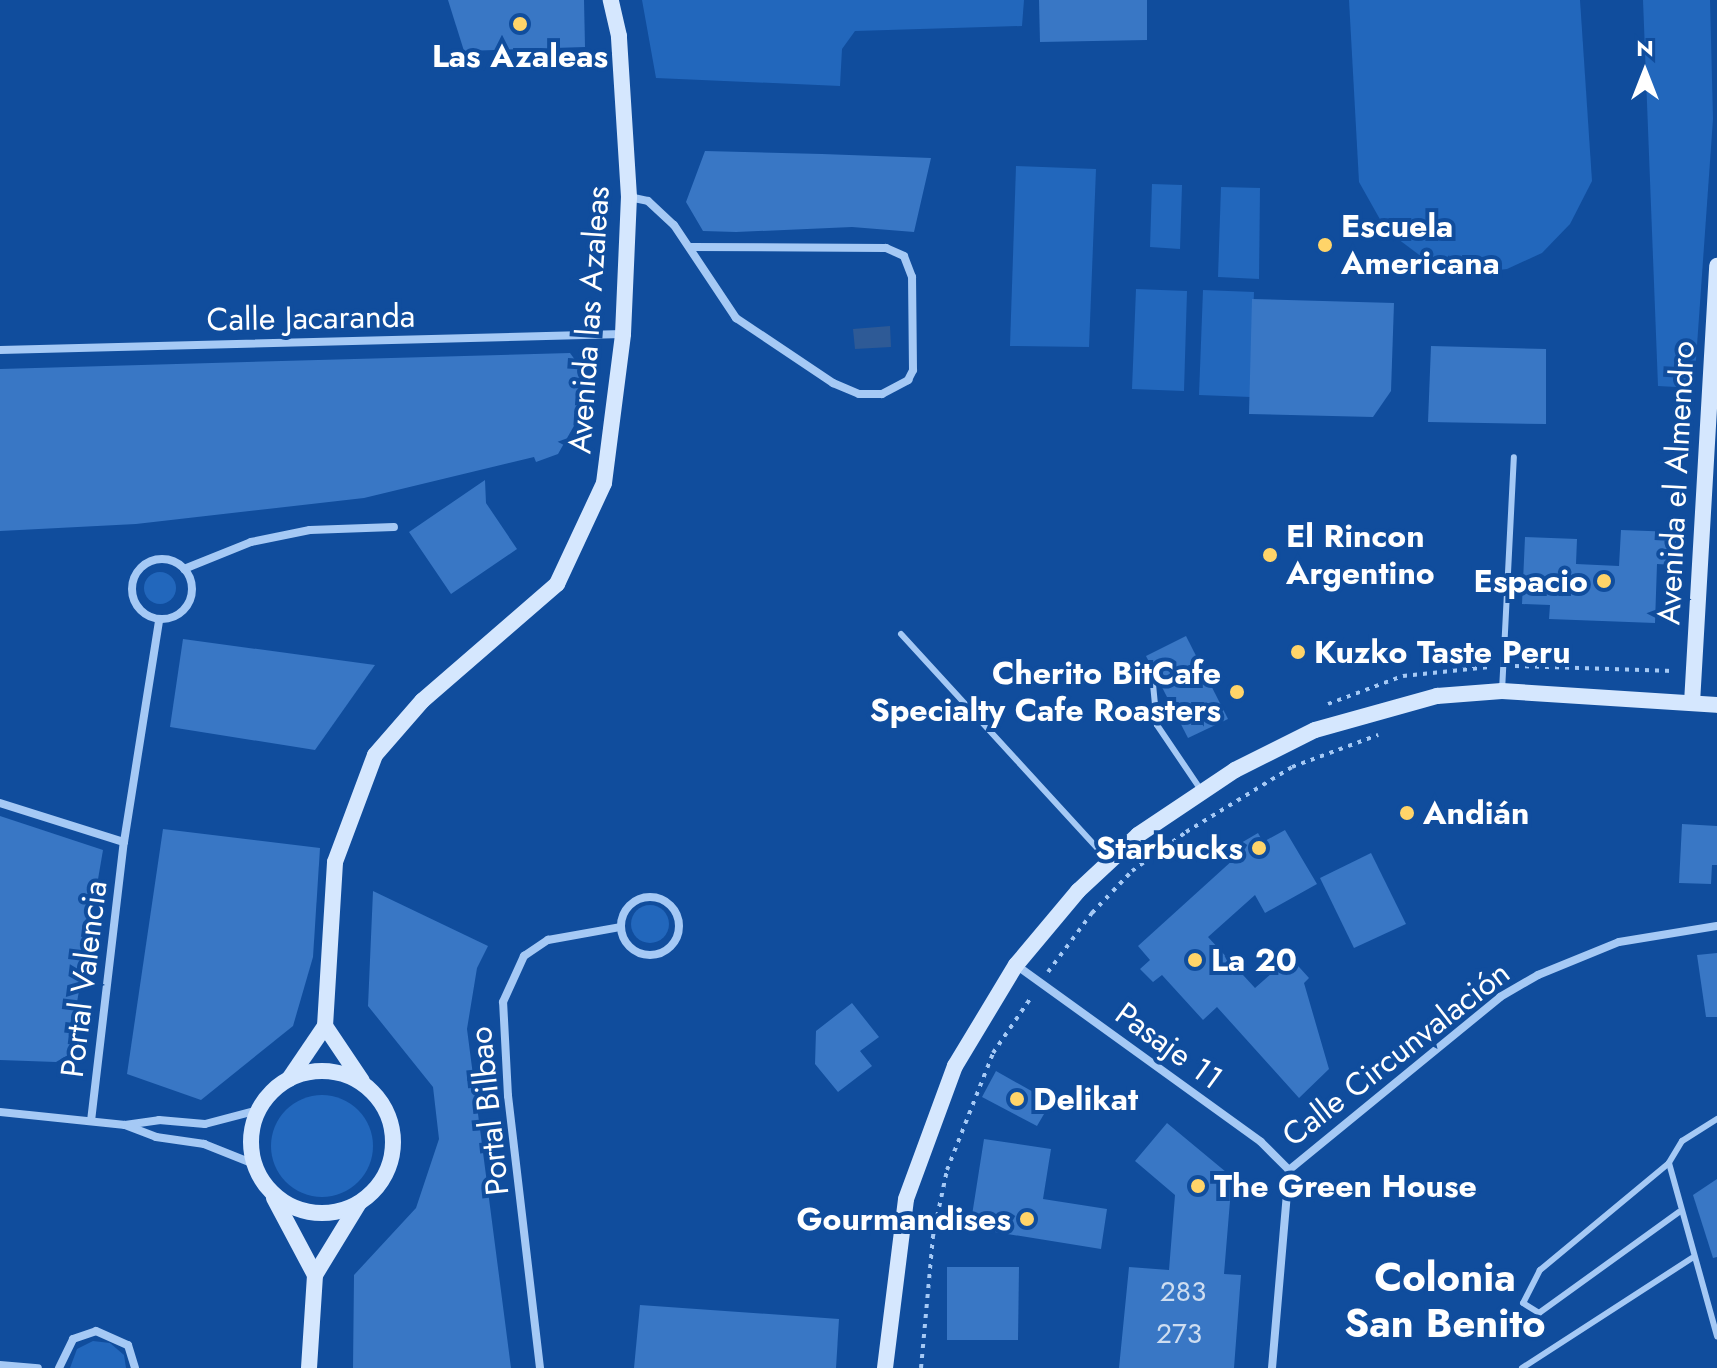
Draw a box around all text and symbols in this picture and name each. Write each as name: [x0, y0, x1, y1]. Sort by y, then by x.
marker: Las Azaleas: [511, 15, 529, 33]
north arrow: [1605, 32, 1685, 112]
text: N: [1636, 32, 1654, 64]
place label: Las Azaleas: [432, 37, 608, 75]
street label: Avenida las Azaleas: [560, 185, 618, 455]
place label: Escuela Americana: [1341, 208, 1500, 283]
marker: Escuela Americana: [1316, 236, 1334, 254]
street label: Calle Jacaranda: [206, 297, 416, 339]
street label: Avenida el Almendro: [1649, 340, 1703, 626]
place label: El Rincon Argentino: [1286, 518, 1435, 593]
marker: El Rincon Argentino: [1261, 546, 1279, 564]
place label: Espacio: [1474, 562, 1588, 600]
marker: Espacio: [1595, 572, 1613, 590]
place label: Kuzko Taste Peru: [1314, 633, 1571, 671]
marker: Kuzko Taste Peru: [1289, 643, 1307, 661]
place label: Cherito BitCafe Specialty Cafe Roasters: [870, 655, 1221, 730]
marker: Cherito BitCafe Specialty Cafe Roasters: [1228, 683, 1246, 701]
place label: Andián: [1423, 794, 1529, 832]
marker: Andián: [1398, 804, 1416, 822]
place label: Starbucks: [1095, 829, 1243, 867]
marker: Starbucks: [1250, 839, 1268, 857]
street label: Portal Valencia: [53, 878, 115, 1080]
place label: La 20: [1211, 941, 1297, 979]
marker: La 20: [1186, 951, 1204, 969]
street label: Calle Circunvalación: [1275, 953, 1517, 1155]
street label: Pasaje 11: [1108, 994, 1230, 1098]
street label: Portal Bilbao: [461, 1025, 517, 1197]
place label: Delikat: [1033, 1080, 1138, 1118]
marker: Delikat: [1008, 1090, 1026, 1108]
place label: The Green House: [1214, 1167, 1477, 1205]
marker: The Green House: [1189, 1177, 1207, 1195]
place label: Gourmandises: [797, 1200, 1011, 1238]
marker: Gourmandises: [1018, 1210, 1036, 1228]
district label: Colonia San Benito: [1344, 1253, 1546, 1347]
house number: 283: [1160, 1275, 1206, 1309]
house number: 273: [1156, 1317, 1202, 1351]

